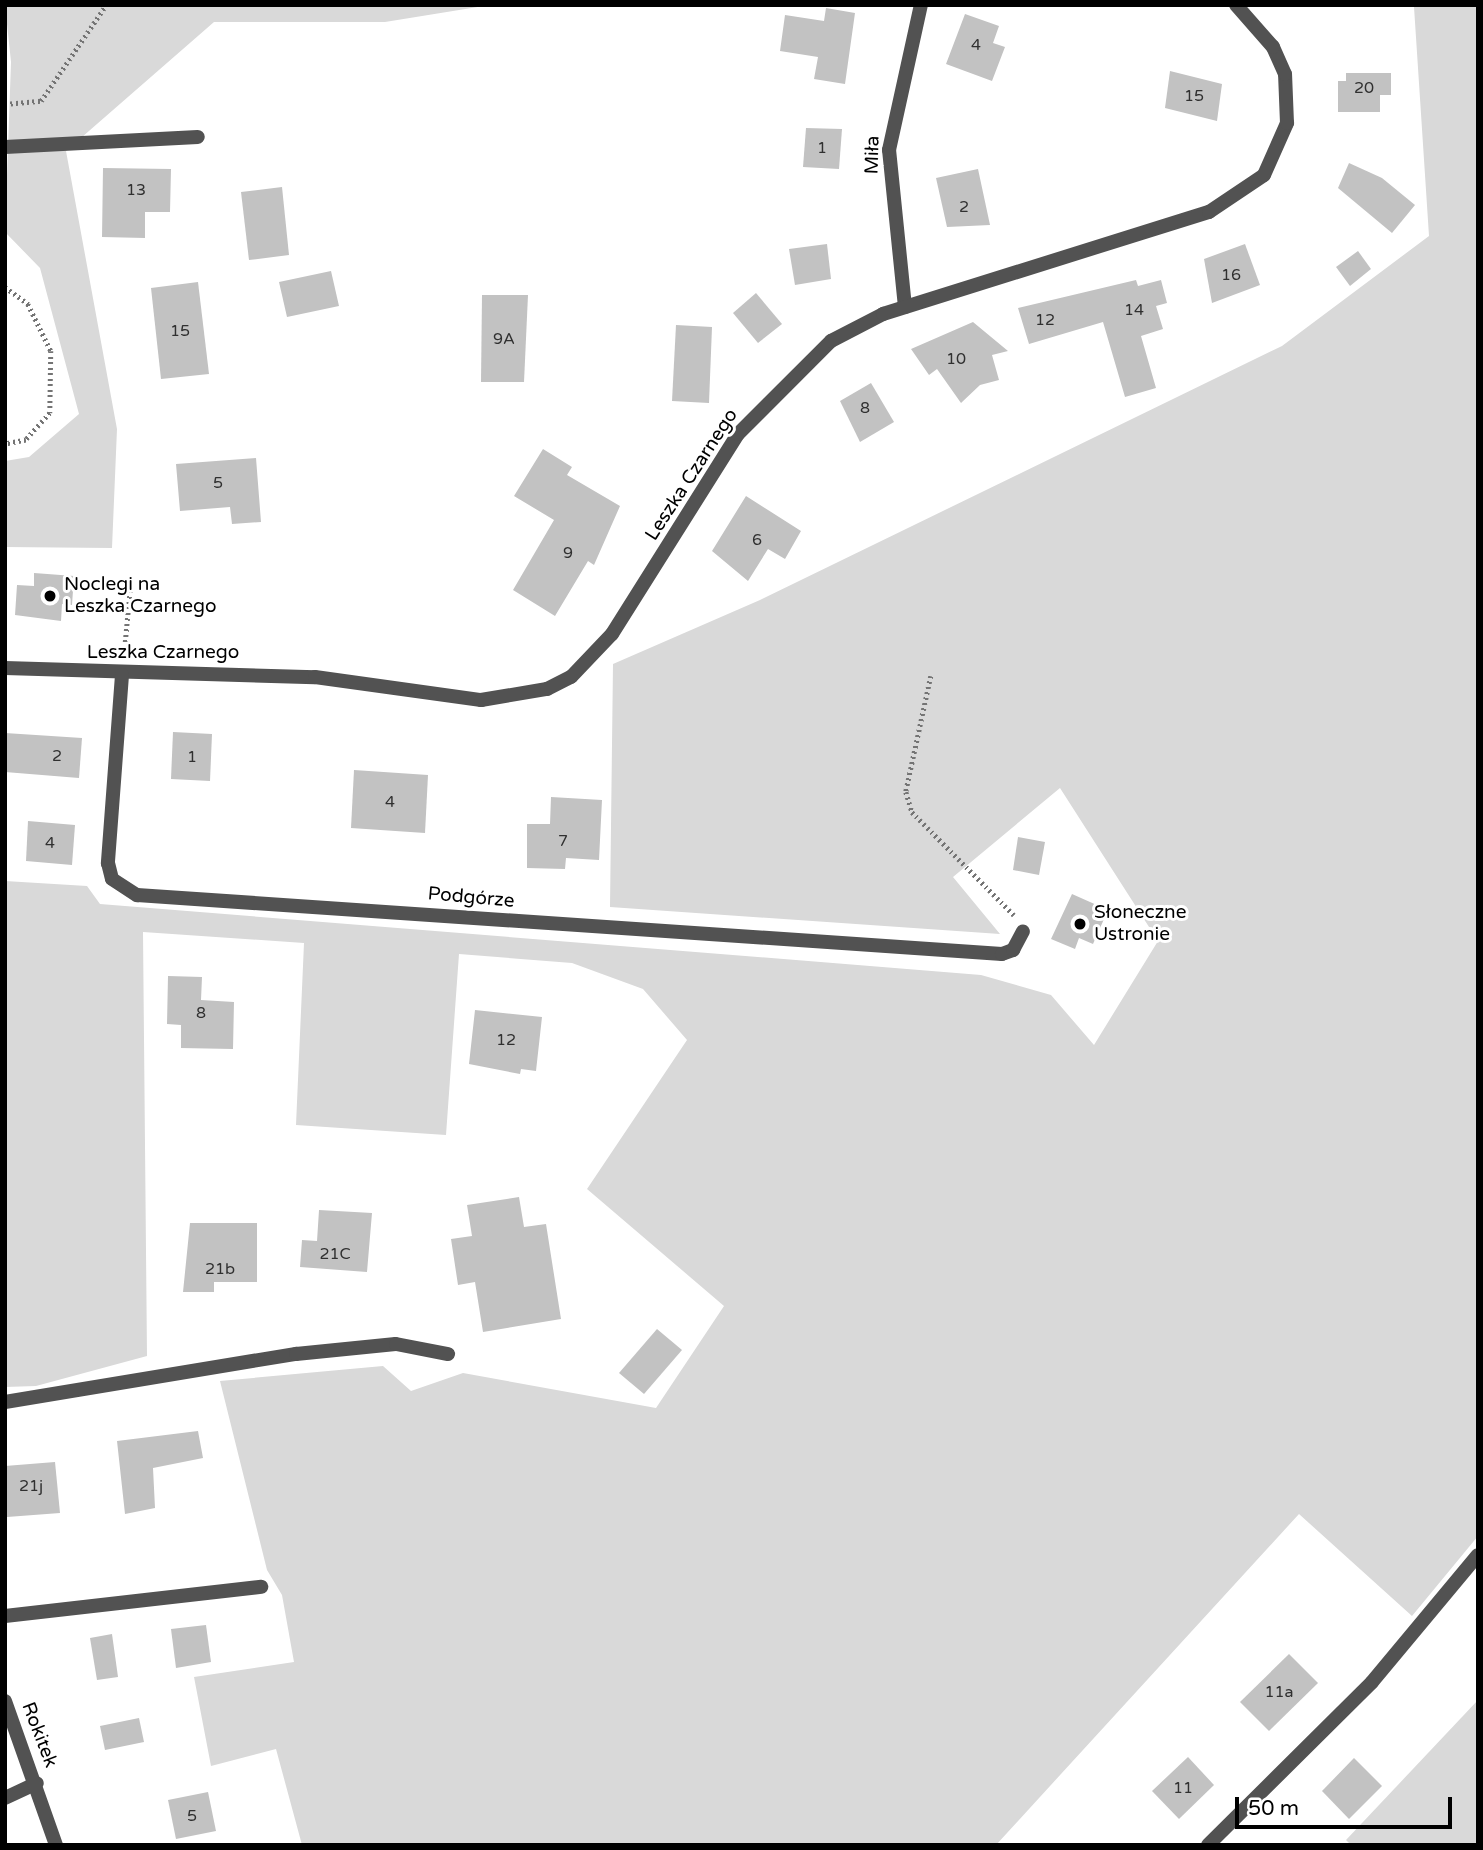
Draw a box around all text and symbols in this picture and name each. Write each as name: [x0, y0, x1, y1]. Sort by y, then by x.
house number: 4: [971, 35, 981, 55]
house number: 20: [1354, 78, 1374, 98]
house number: 15: [1184, 86, 1204, 106]
street label: Miła: [861, 135, 885, 175]
house number: 1: [817, 138, 827, 158]
house number: 13: [126, 180, 146, 200]
house number: 2: [959, 197, 969, 217]
house number: 16: [1221, 265, 1241, 285]
house number: 14: [1124, 300, 1144, 320]
house number: 12: [1035, 310, 1055, 330]
house number: 15: [170, 321, 190, 341]
house number: 9A: [493, 329, 515, 349]
house number: 10: [946, 349, 966, 369]
house number: 8: [860, 398, 870, 418]
street label: Leszka Czarnego: [641, 405, 743, 545]
house number: 5: [213, 473, 223, 493]
house number: 6: [752, 530, 762, 550]
house number: 9: [563, 543, 573, 563]
place label: Noclegi na Leszka Czarnego: [64, 574, 217, 618]
marker: Noclegi na Leszka Czarnego: [42, 588, 58, 604]
street label: Leszka Czarnego: [87, 642, 239, 664]
house number: 2: [52, 746, 62, 766]
house number: 1: [187, 747, 197, 767]
house number: 4: [385, 792, 395, 812]
house number: 7: [558, 831, 568, 851]
house number: 4: [45, 833, 55, 853]
street label: Podgórze: [427, 883, 515, 913]
place label: Słoneczne Ustronie: [1094, 902, 1186, 946]
marker: Słoneczne Ustronie: [1072, 916, 1088, 932]
house number: 8: [196, 1003, 206, 1023]
house number: 12: [496, 1030, 516, 1050]
house number: 21C: [319, 1244, 351, 1264]
house number: 21b: [205, 1259, 235, 1279]
house number: 21j: [19, 1476, 43, 1496]
house number: 11a: [1264, 1682, 1294, 1702]
street label: Rokitek: [16, 1699, 62, 1771]
house number: 11: [1173, 1778, 1193, 1798]
scale bar: [1238, 1784, 1455, 1828]
text: 50 m: [1248, 1796, 1299, 1821]
house number: 5: [187, 1806, 197, 1826]

